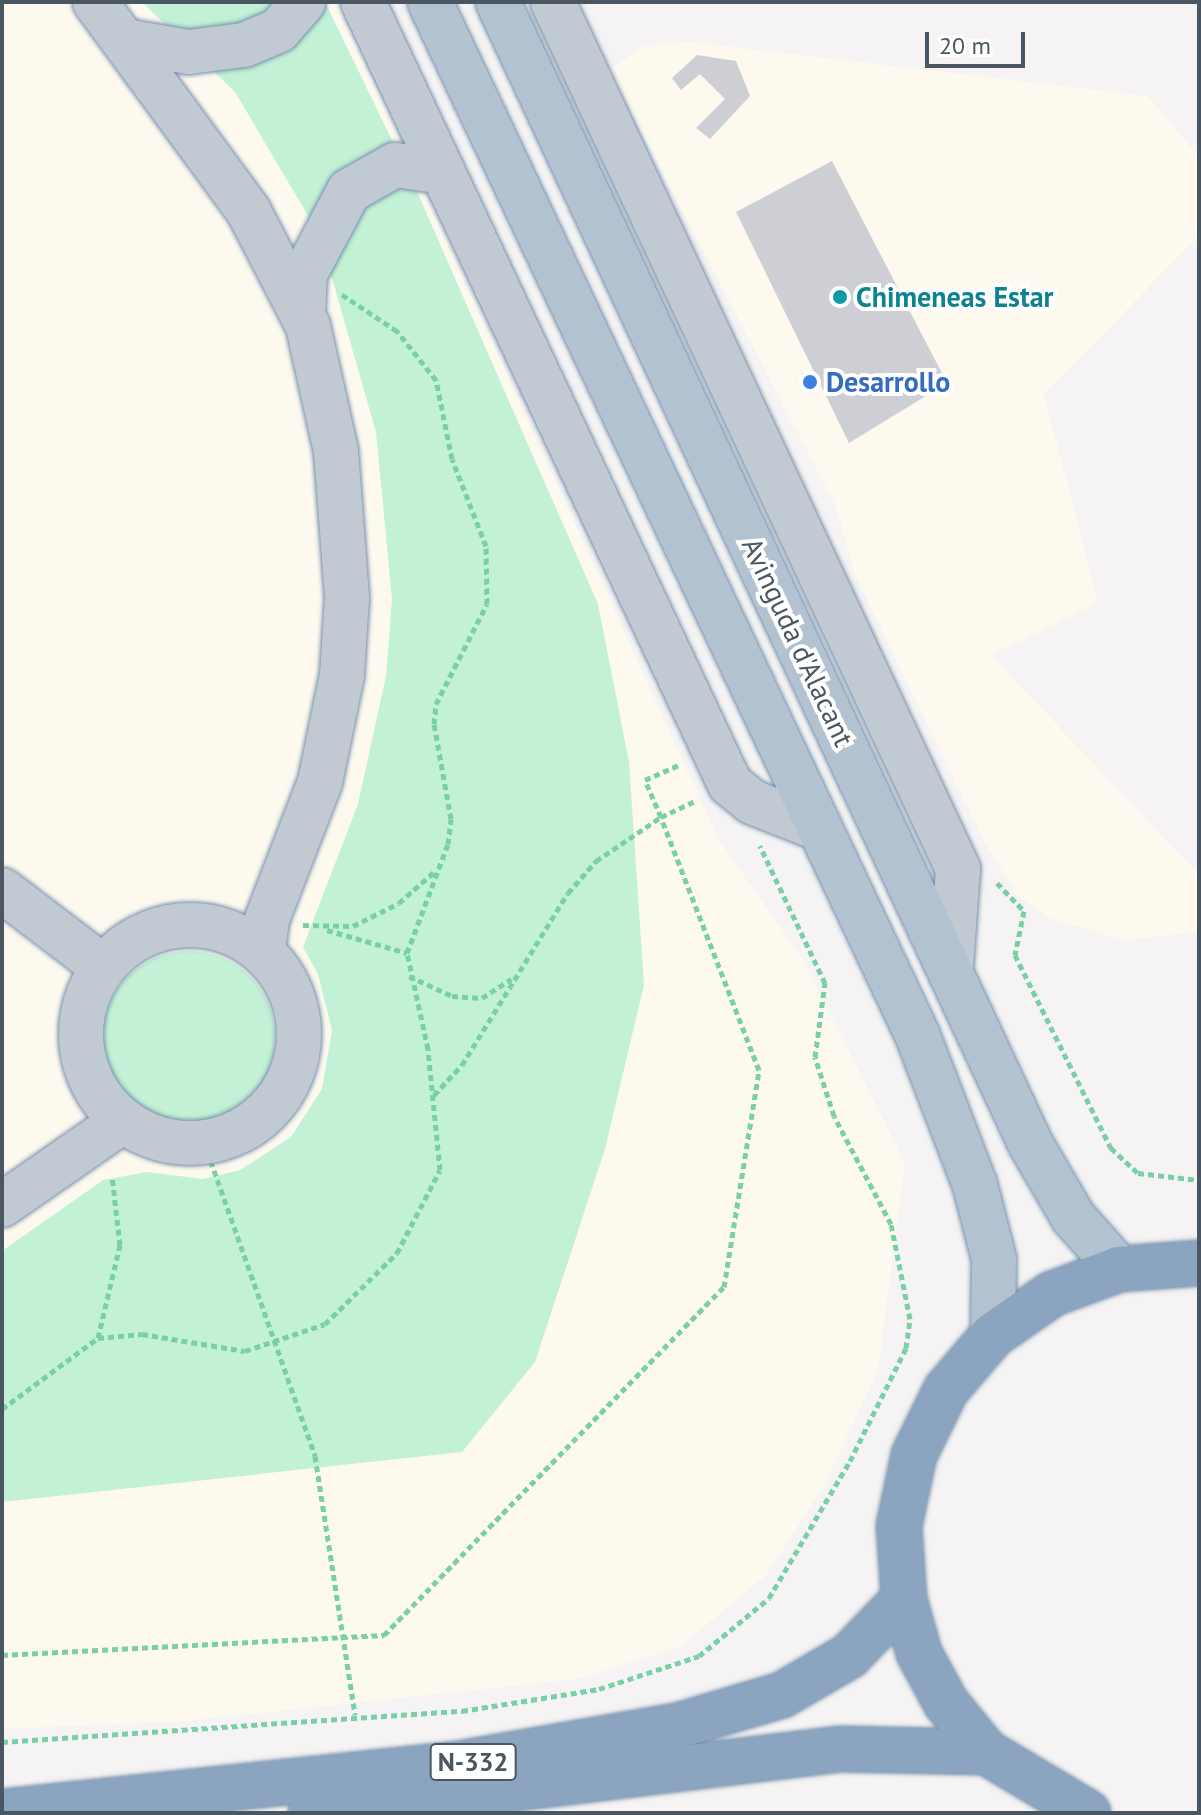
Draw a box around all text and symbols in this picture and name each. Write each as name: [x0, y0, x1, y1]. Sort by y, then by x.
scale bar: [929, 16, 1029, 66]
text: 20 m: [939, 30, 991, 61]
place label: Chimeneas Estar: [856, 280, 1053, 314]
marker: Chimeneas Estar: [831, 288, 849, 306]
place label: Desarrollo: [826, 365, 950, 399]
marker: Desarrollo: [801, 373, 819, 391]
street label: Avinguda d'Alacant: [735, 533, 861, 751]
road number: N-332: [429, 1740, 517, 1784]

